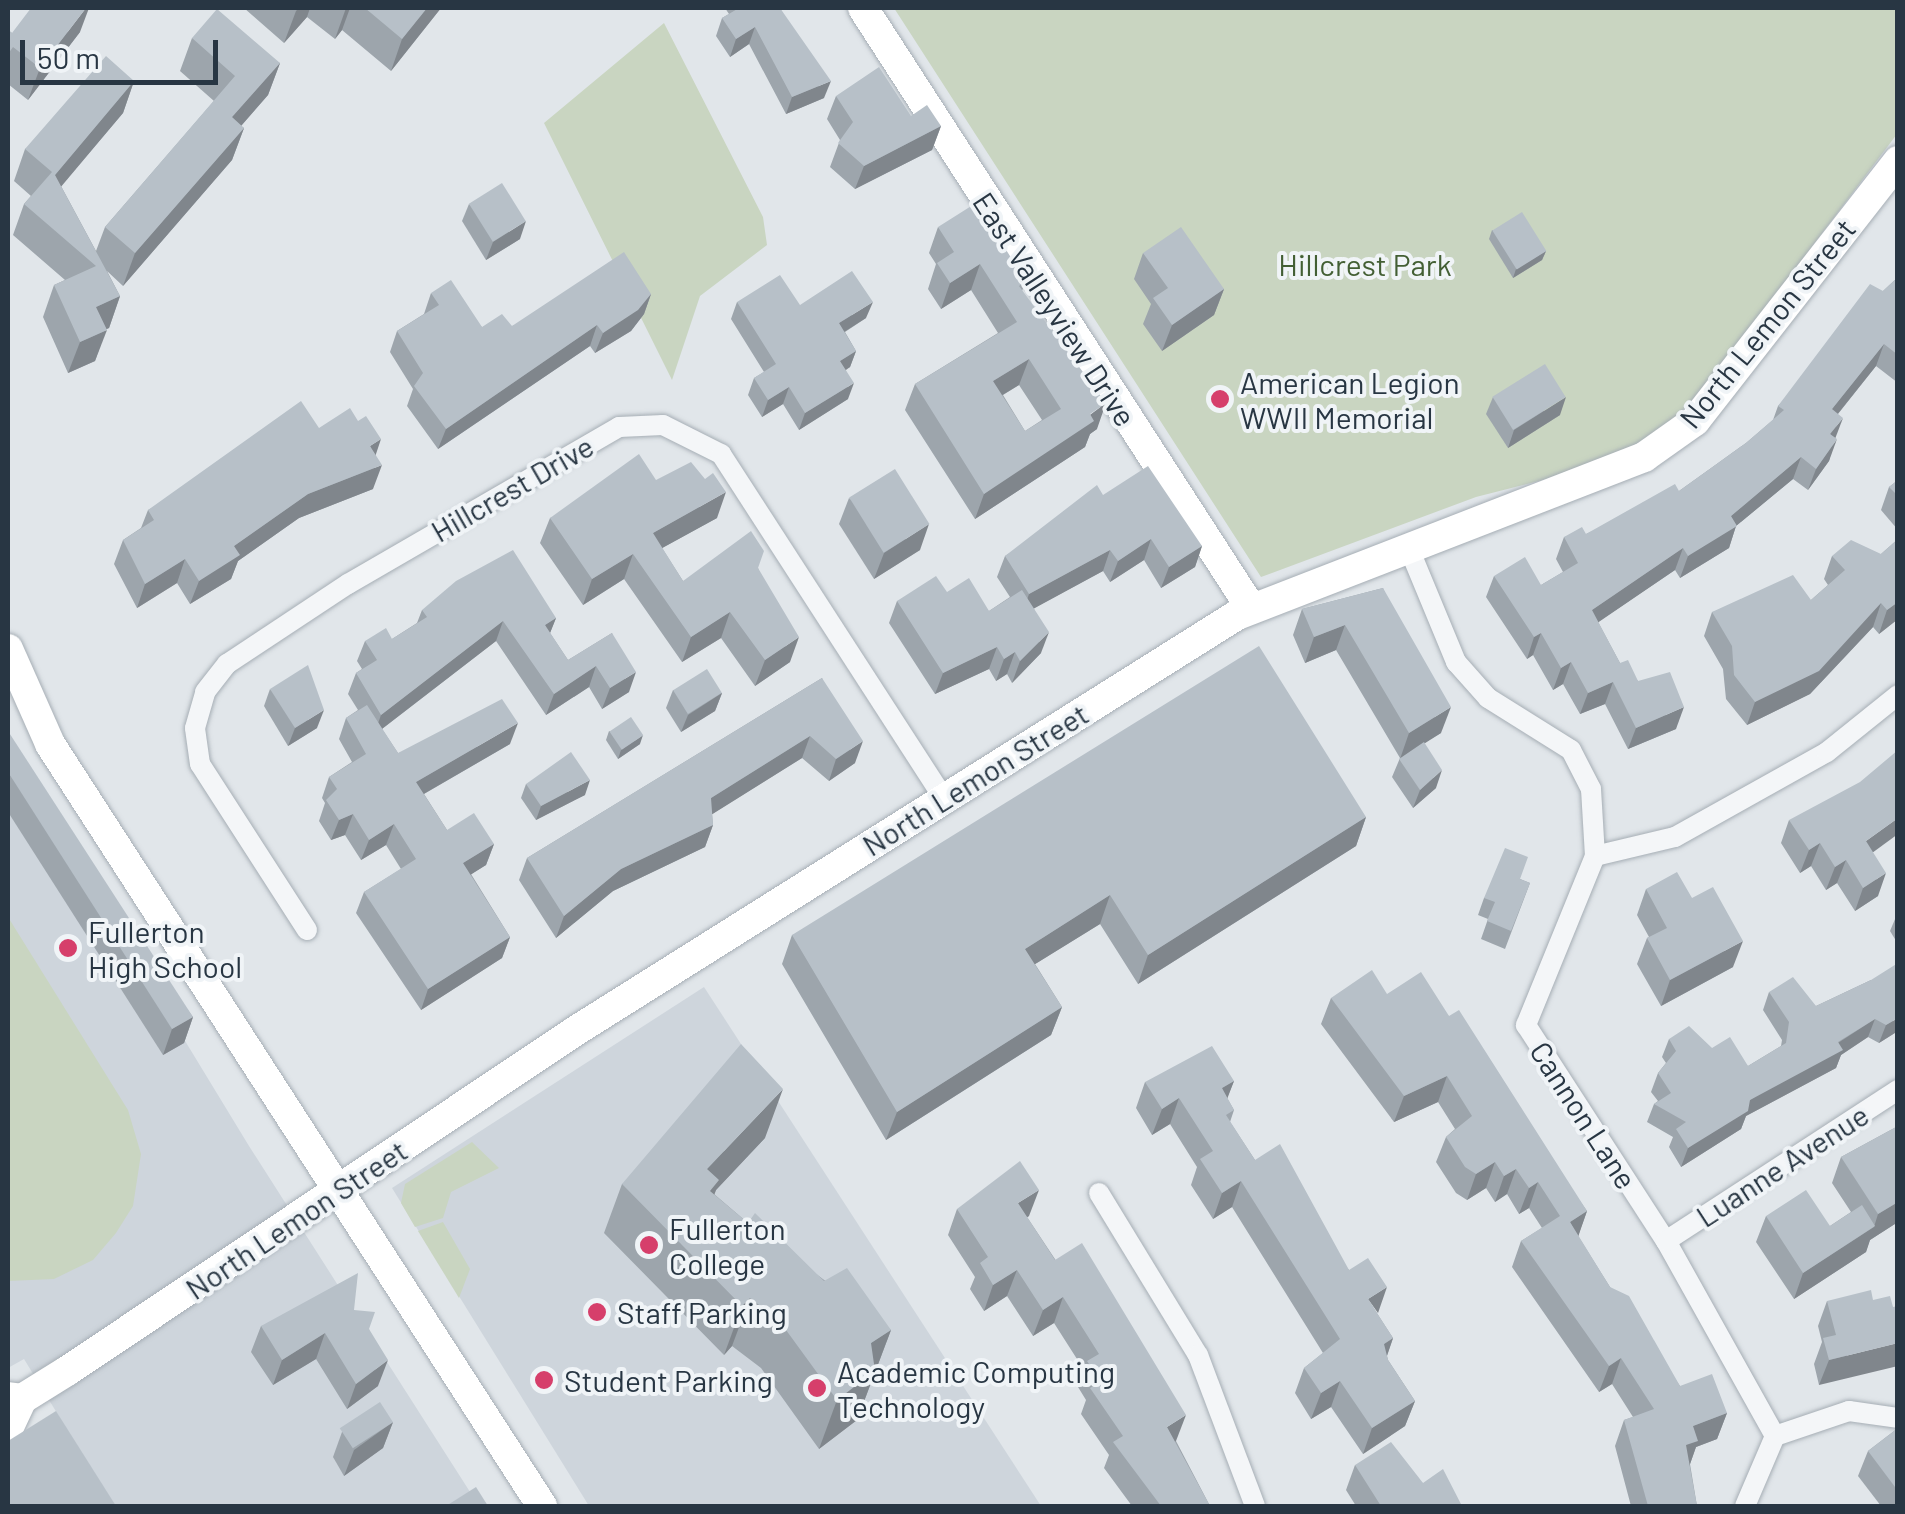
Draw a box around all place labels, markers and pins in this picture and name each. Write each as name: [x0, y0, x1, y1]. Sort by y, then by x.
place label: American Legion WWII Memorial: [1240, 364, 1460, 434]
marker: American Legion WWII Memorial: [1209, 388, 1231, 410]
place label: Fullerton High School: [88, 913, 242, 984]
marker: Fullerton High School: [57, 937, 79, 959]
place label: Fullerton College: [669, 1210, 786, 1280]
marker: Fullerton College: [638, 1234, 660, 1256]
place label: Staff Parking: [617, 1294, 787, 1330]
marker: Staff Parking: [586, 1301, 608, 1323]
place label: Academic Computing Technology: [837, 1353, 1115, 1424]
place label: Student Parking: [564, 1362, 773, 1398]
marker: Student Parking: [533, 1369, 555, 1391]
marker: Academic Computing Technology: [806, 1377, 828, 1399]

